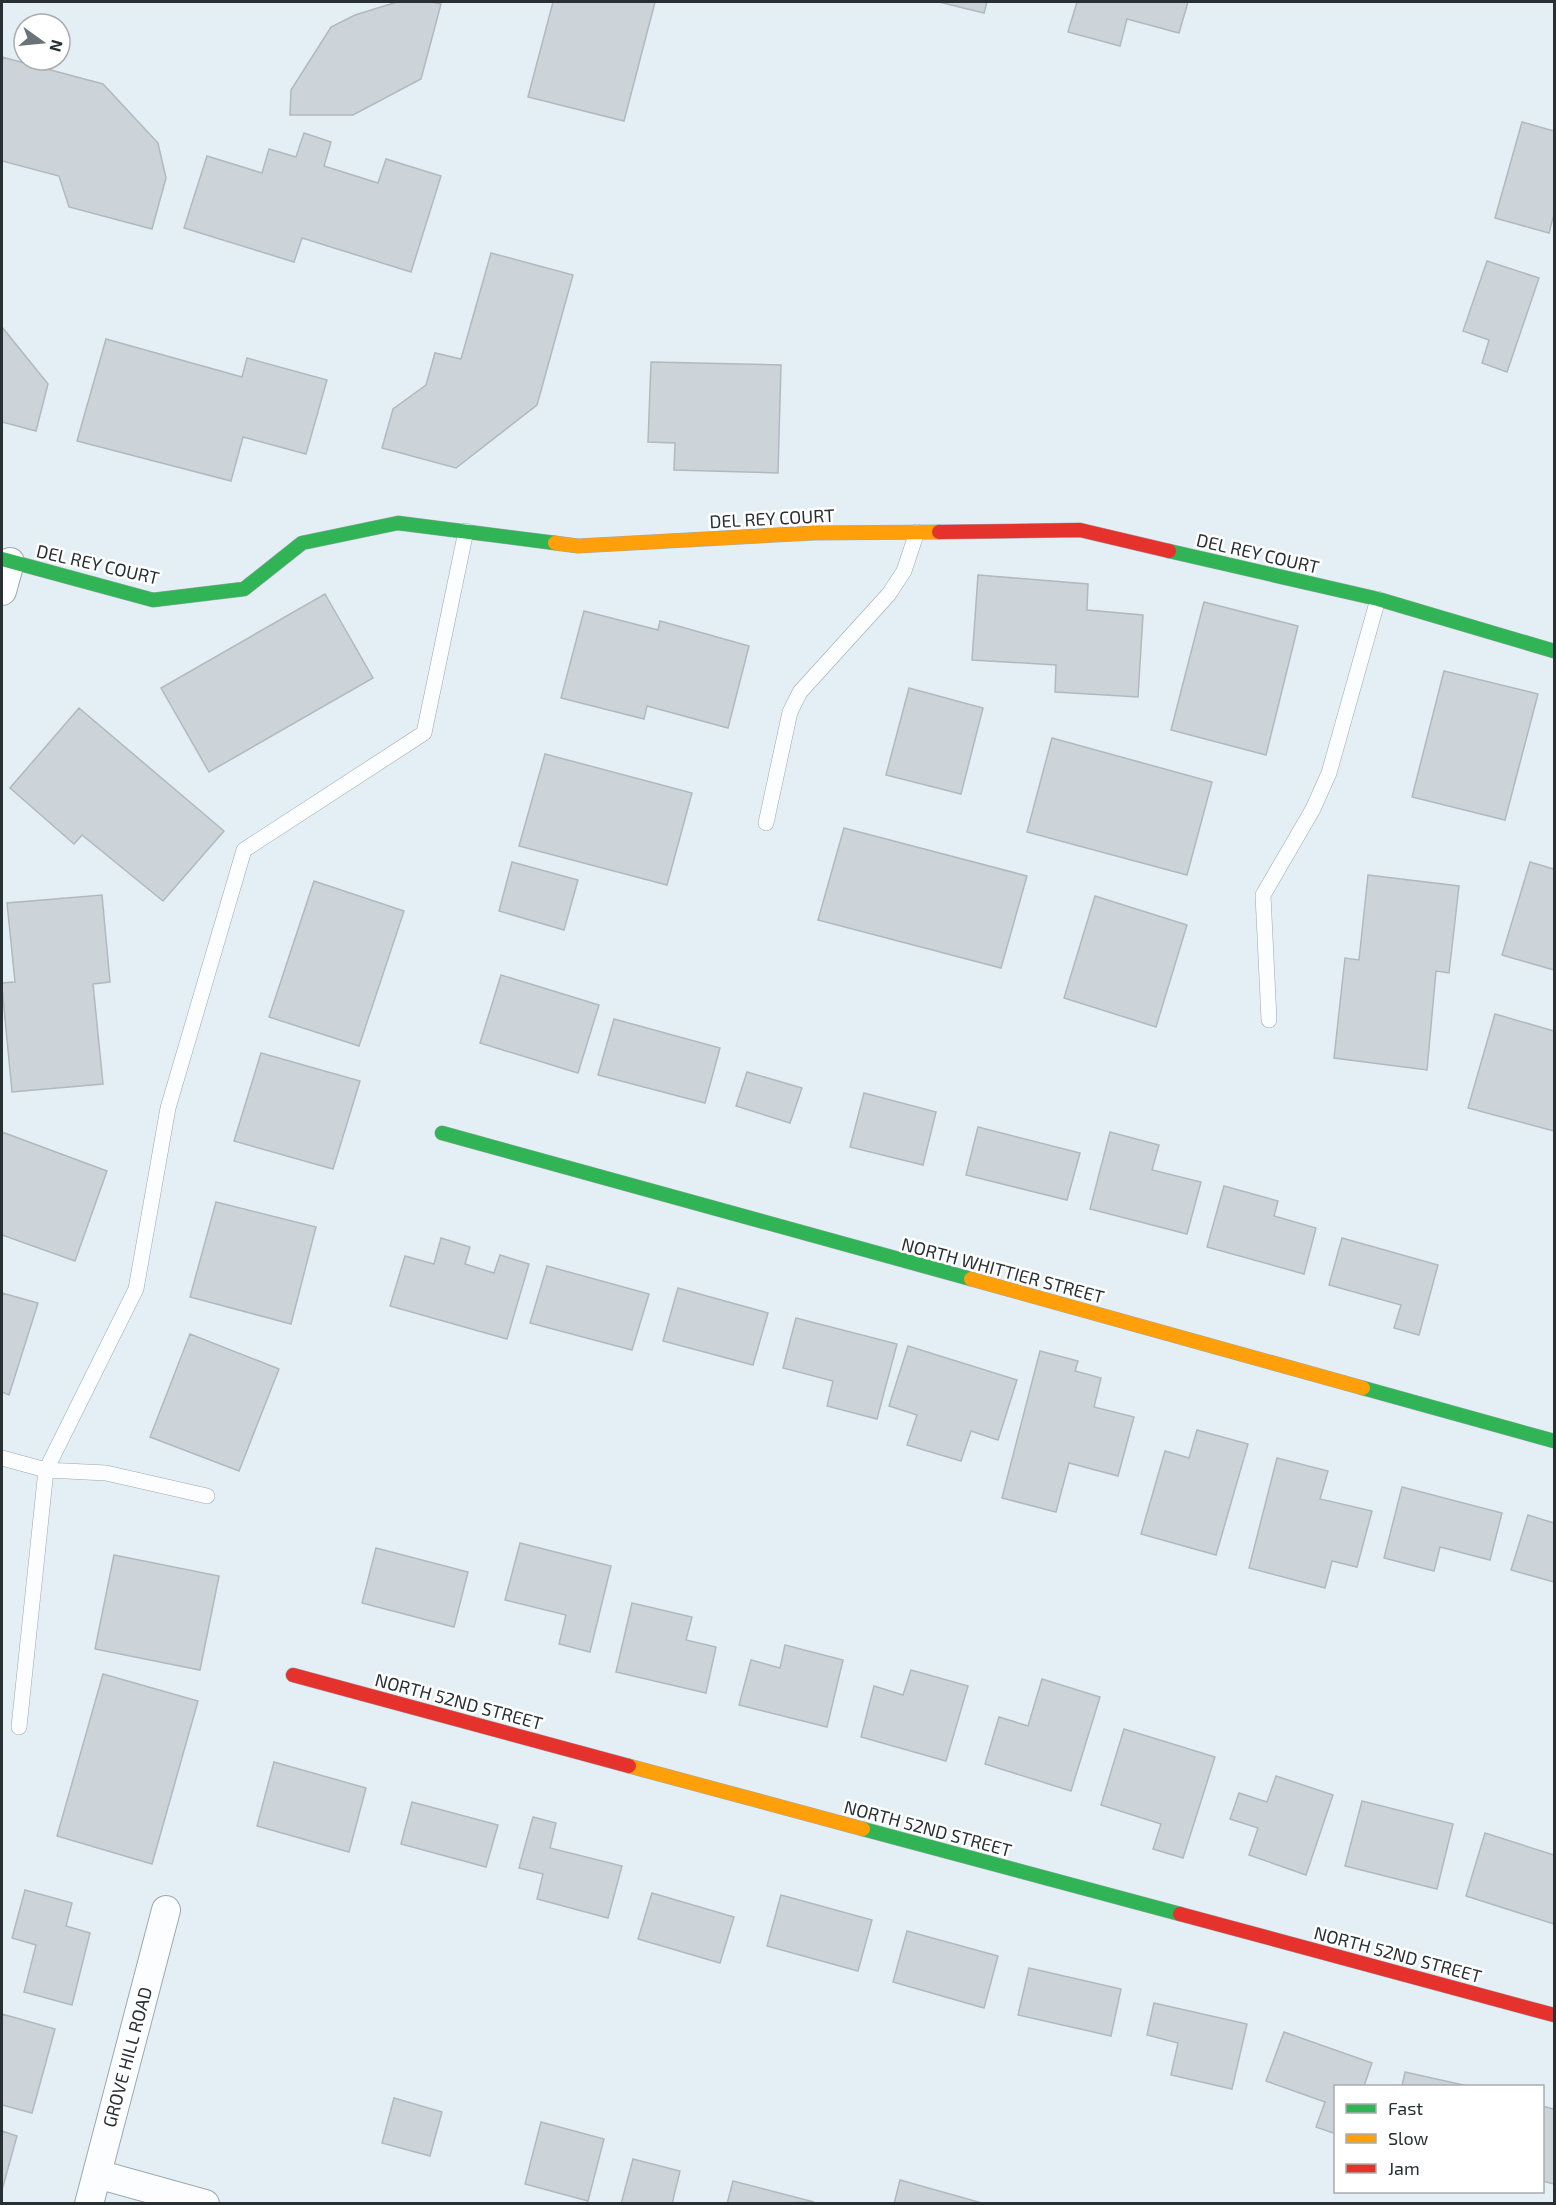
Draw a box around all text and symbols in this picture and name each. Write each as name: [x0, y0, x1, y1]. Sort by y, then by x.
north arrow: [12, 12, 72, 72]
text: N: [46, 38, 68, 54]
street label: DEL REY COURT: [709, 504, 836, 532]
street label: DEL REY COURT: [1194, 528, 1322, 578]
street label: DEL REY COURT: [34, 539, 162, 589]
street label: NORTH WHITTIER STREET: [899, 1232, 1107, 1308]
street label: NORTH 52ND STREET: [373, 1668, 546, 1734]
street label: NORTH 52ND STREET: [842, 1795, 1015, 1861]
street label: NORTH 52ND STREET: [1312, 1921, 1485, 1987]
street label: GROVE HILL ROAD: [98, 1984, 156, 2130]
legend: [1334, 2085, 1544, 2193]
text: Fast: [1388, 2097, 1423, 2119]
text: Slow: [1388, 2127, 1429, 2149]
text: Jam: [1388, 2157, 1420, 2179]

